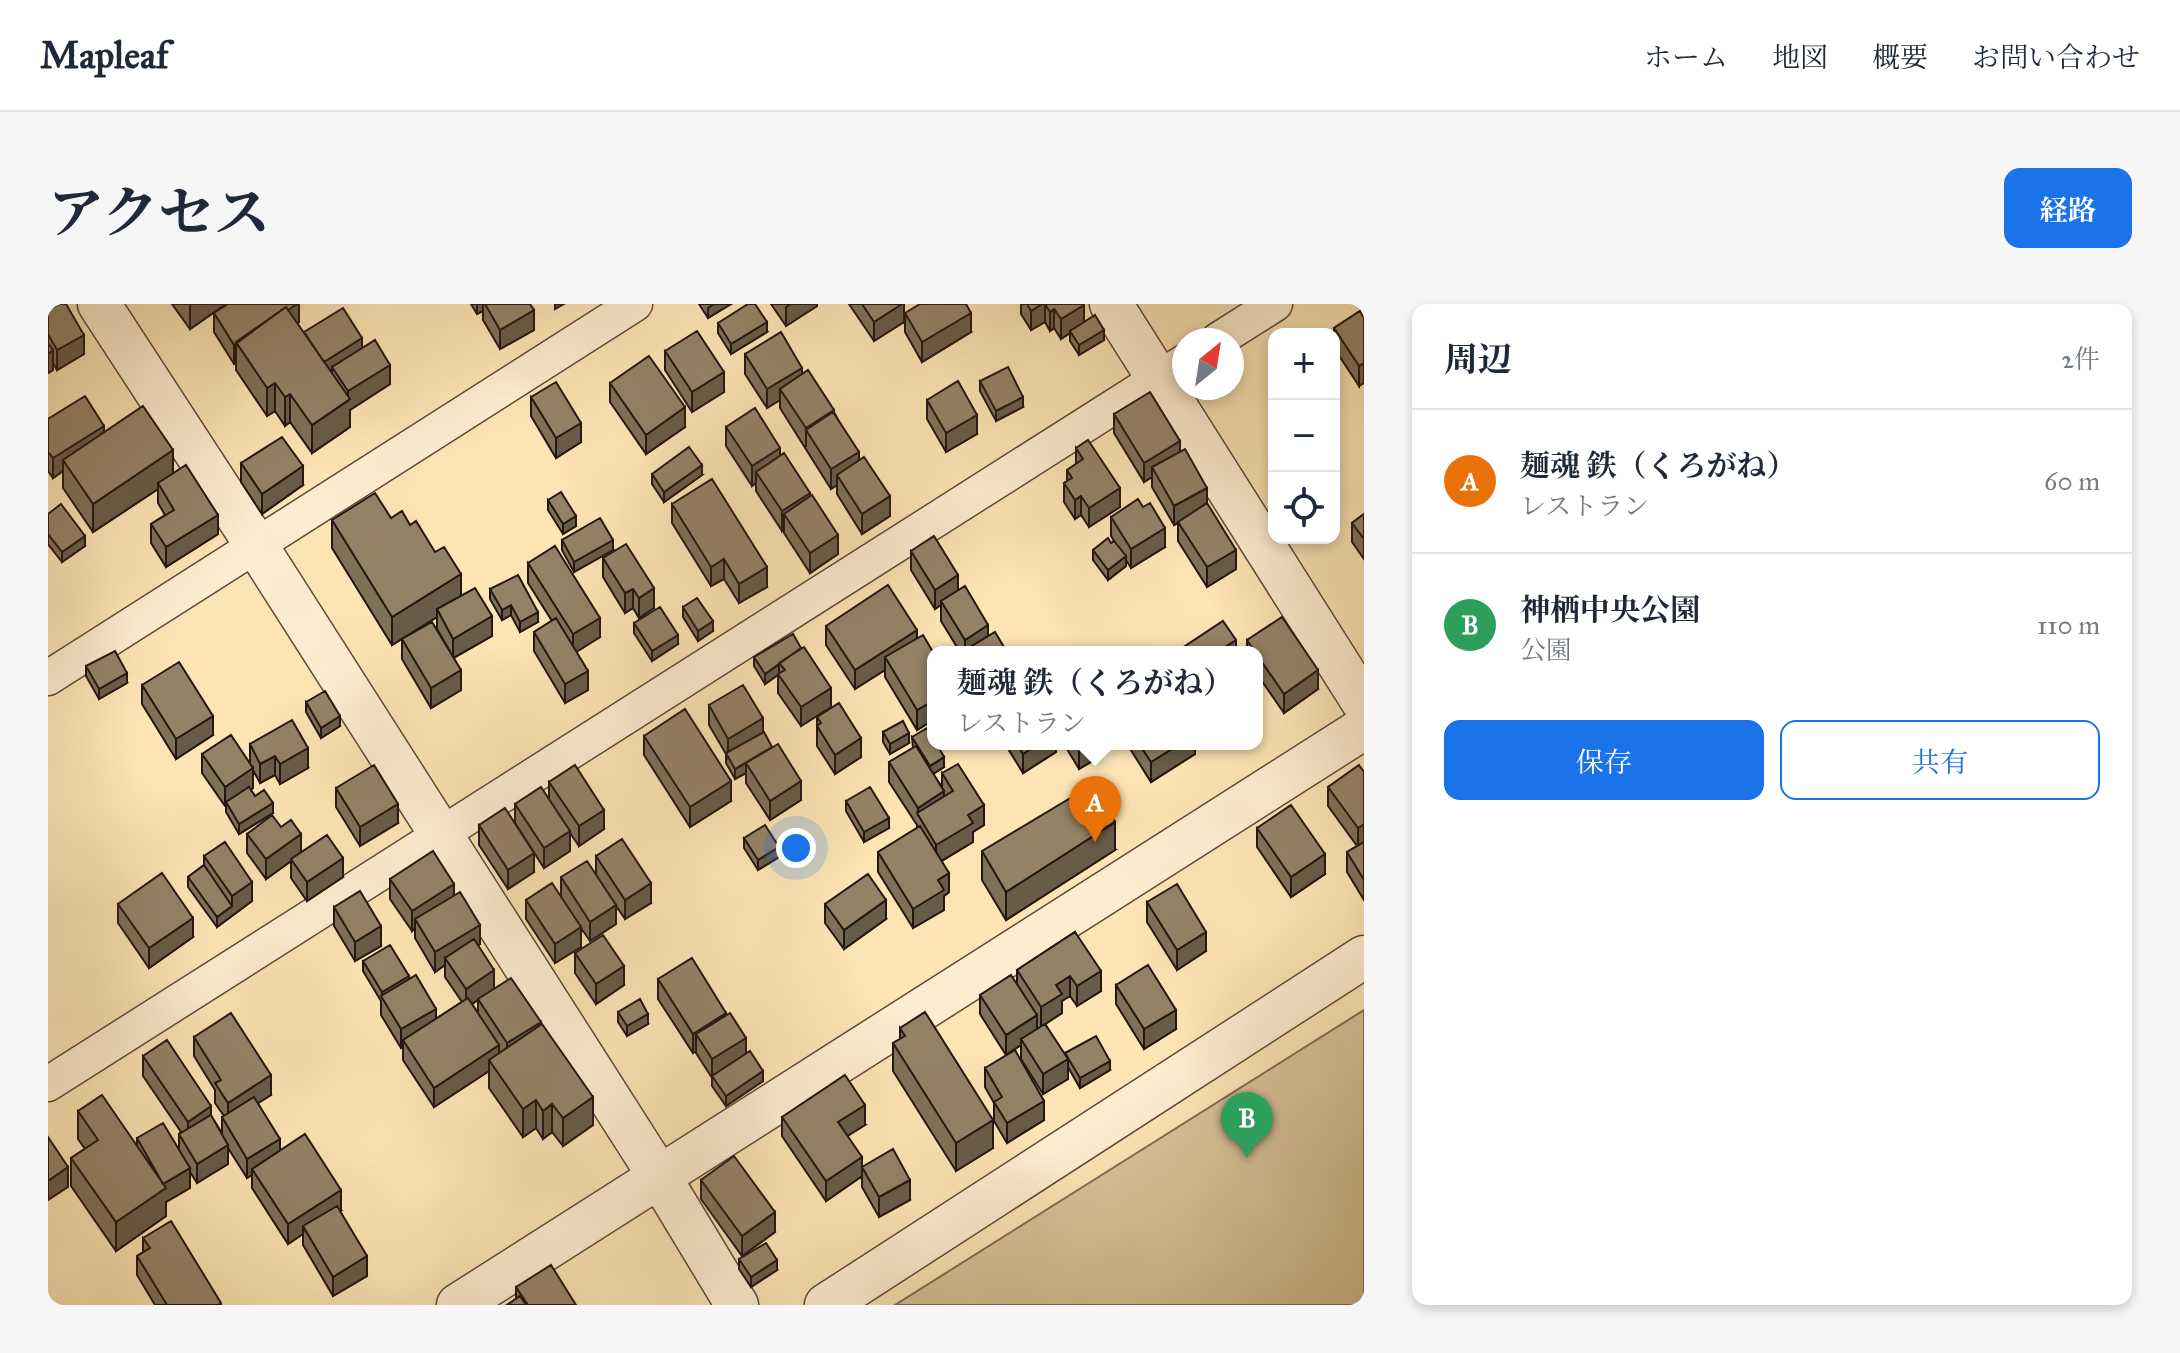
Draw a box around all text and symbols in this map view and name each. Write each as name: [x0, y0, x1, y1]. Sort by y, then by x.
text: Mapleaf: [40, 32, 169, 78]
text: ホーム: [1644, 40, 1728, 75]
text: 地図: [1772, 40, 1828, 75]
text: 概要: [1872, 40, 1928, 75]
text: お問い合わせ: [1972, 40, 2140, 75]
button: 経路: [2004, 168, 2132, 248]
text: アクセス: [48, 179, 270, 247]
north arrow: [1172, 328, 1244, 400]
map controls: [1268, 328, 1340, 544]
button: +: [1268, 328, 1340, 400]
text: 周辺: [1444, 339, 1512, 380]
text: 2件: [2061, 343, 2100, 375]
button: −: [1268, 400, 1340, 472]
text: 麺魂 鉄（くろがね）: [1520, 448, 1796, 484]
text: A: [1461, 465, 1479, 497]
text: 60 m: [2044, 465, 2100, 497]
button: locate: [1268, 472, 1340, 544]
text: レストラン: [1520, 490, 1649, 522]
text: 神栖中央公園: [1520, 592, 1700, 628]
text: B: [1461, 609, 1479, 641]
text: 110 m: [2037, 609, 2100, 641]
text: 公園: [1520, 634, 1572, 666]
popup: [927, 646, 1263, 750]
text: 麺魂 鉄（くろがね）: [957, 665, 1233, 701]
text: レストラン: [957, 707, 1086, 739]
button: 保存: [1444, 720, 1764, 800]
button: 共有: [1780, 720, 2100, 800]
pin: A: [1069, 776, 1121, 842]
your location: [776, 828, 816, 868]
pin: B: [1221, 1092, 1273, 1158]

